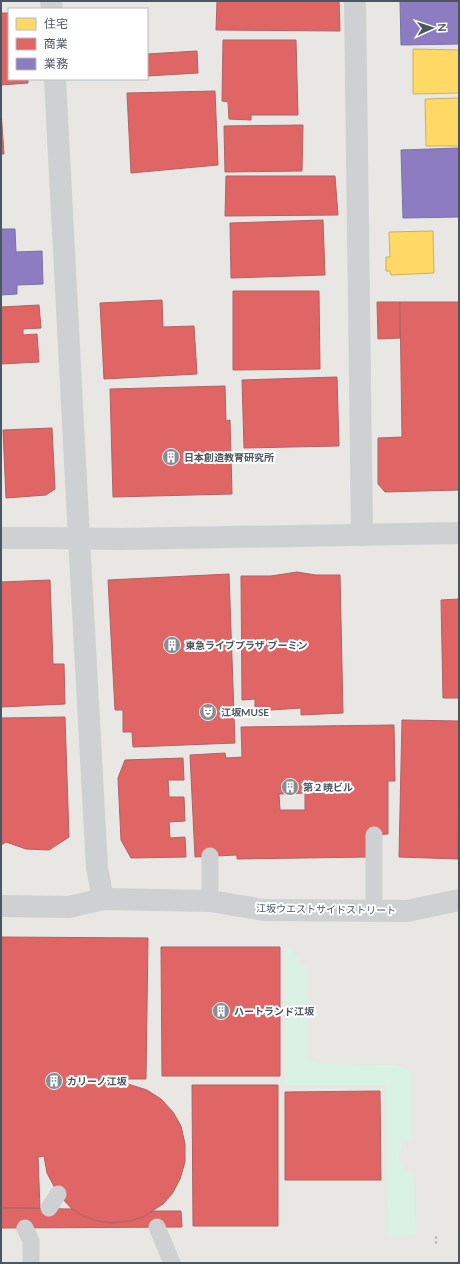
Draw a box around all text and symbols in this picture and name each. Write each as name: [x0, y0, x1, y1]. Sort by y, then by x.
legend: [8, 8, 148, 80]
north arrow: [412, 8, 452, 48]
text: 住宅: [44, 16, 68, 31]
text: N: [436, 23, 449, 32]
text: 商業: [44, 36, 68, 51]
text: 業務: [44, 56, 68, 71]
building icon: 日本創造教育研究所: [161, 447, 181, 467]
place label: 日本創造教育研究所: [184, 451, 274, 463]
building icon: 東急ライブプラザ ブーミン: [162, 635, 182, 655]
place label: 東急ライブプラザ ブーミン: [185, 639, 307, 651]
theatre icon: 江坂MUSE: [198, 702, 218, 722]
place label: 江坂MUSE: [221, 706, 269, 718]
building icon: 第２暁ビル: [280, 777, 300, 797]
place label: 第２暁ビル: [303, 781, 353, 793]
street label: 江坂ウエストサイドストリート: [256, 902, 396, 916]
building icon: ハートランド江坂: [211, 1001, 231, 1021]
place label: ハートランド江坂: [234, 1005, 315, 1017]
building icon: カリーノ江坂: [44, 1071, 64, 1091]
place label: カリーノ江坂: [67, 1075, 127, 1087]

